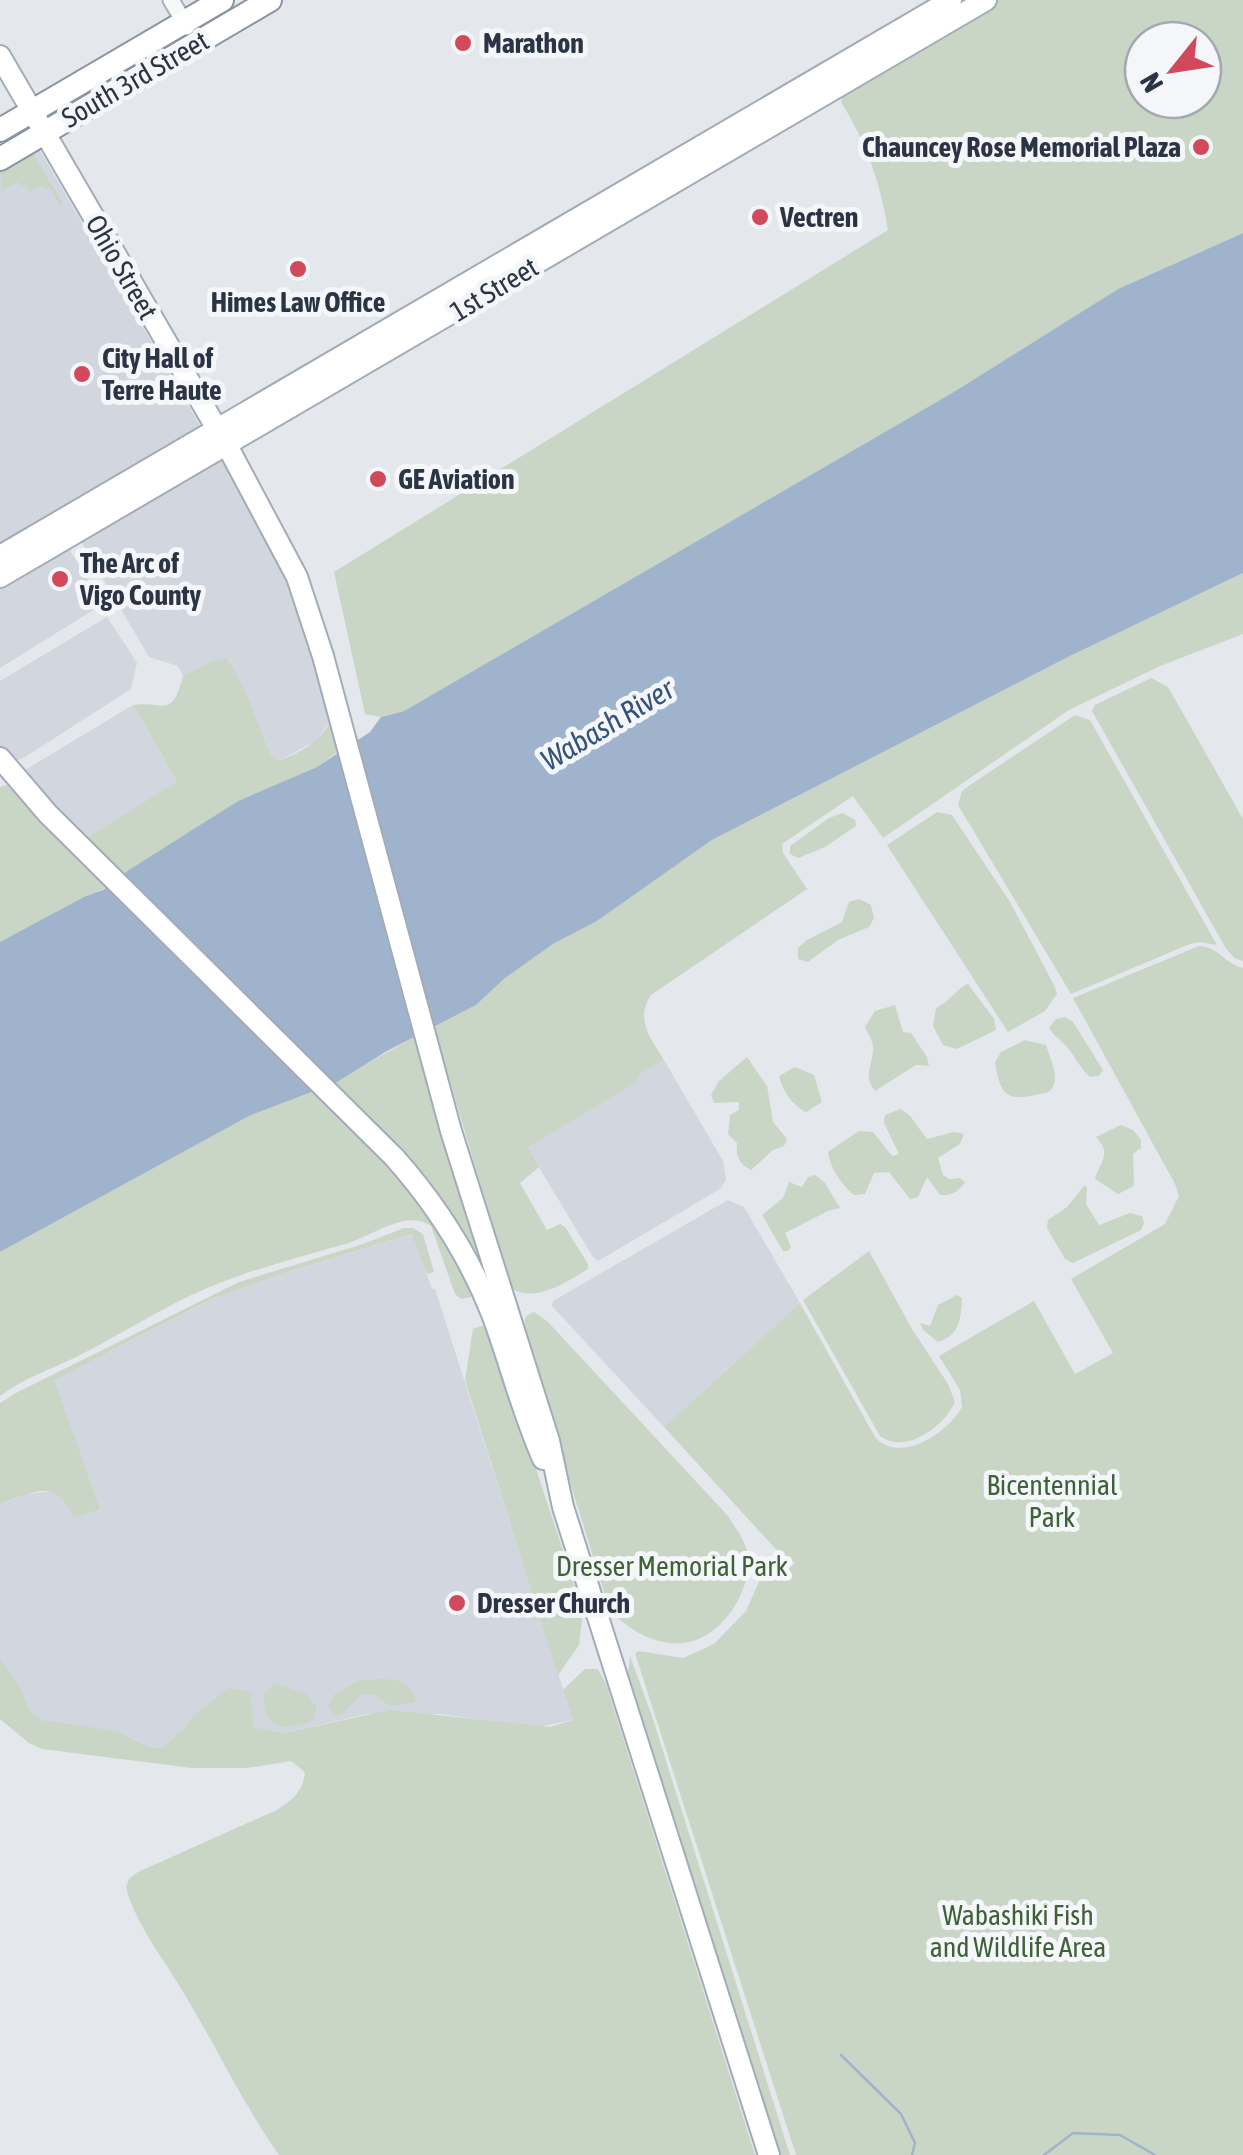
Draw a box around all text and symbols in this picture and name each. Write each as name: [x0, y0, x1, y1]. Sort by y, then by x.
north arrow: [1123, 20, 1223, 120]
street label: South 3rd Street: [56, 24, 214, 134]
place label: Marathon: [483, 27, 584, 59]
marker: Marathon: [452, 32, 474, 54]
text: N: [1133, 67, 1169, 98]
place label: Chauncey Rose Memorial Plaza: [862, 131, 1181, 163]
marker: Chauncey Rose Memorial Plaza: [1190, 136, 1212, 158]
place label: Vectren: [779, 201, 858, 233]
marker: Vectren: [749, 206, 771, 228]
street label: Ohio Street: [79, 209, 165, 325]
street label: 1st Street: [444, 250, 544, 328]
marker: Himes Law Office: [287, 258, 309, 280]
place label: Himes Law Office: [211, 286, 385, 318]
place label: City Hall of Terre Haute: [102, 342, 222, 406]
marker: City Hall of Terre Haute: [71, 363, 93, 385]
place label: GE Aviation: [398, 463, 515, 495]
marker: GE Aviation: [367, 468, 389, 490]
place label: The Arc of Vigo County: [79, 547, 202, 611]
marker: The Arc of Vigo County: [49, 568, 71, 590]
water label: Wabash River: [535, 671, 680, 777]
park label: Bicentennial Park: [987, 1469, 1118, 1533]
park label: Dresser Memorial Park: [556, 1550, 788, 1582]
place label: Dresser Church: [477, 1587, 630, 1619]
marker: Dresser Church: [446, 1592, 468, 1614]
park label: Wabashiki Fish and Wildlife Area: [930, 1899, 1106, 1963]

